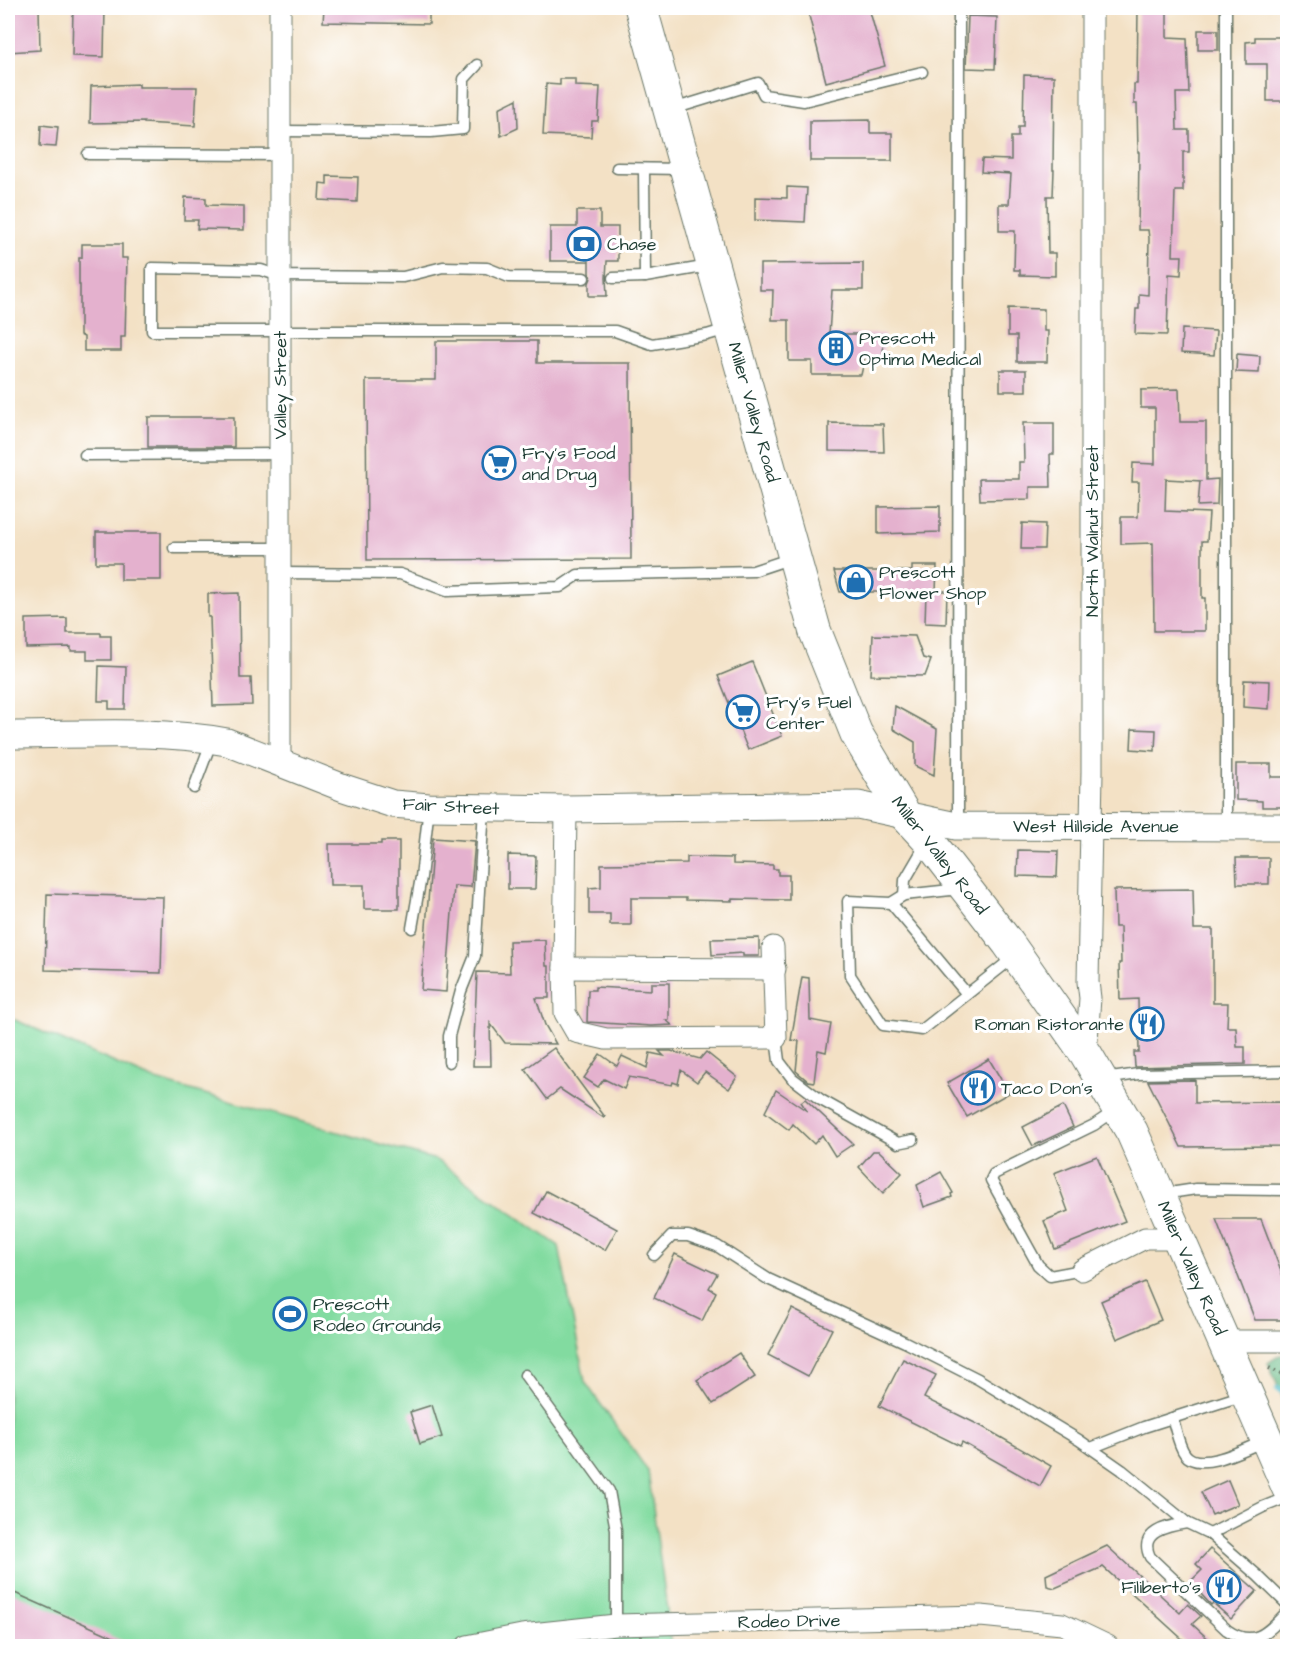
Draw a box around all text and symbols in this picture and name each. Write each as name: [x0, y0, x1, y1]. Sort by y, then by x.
bank icon: Chase: [566, 226, 602, 262]
place label: Chase: [607, 232, 657, 257]
place label: Prescott Optima Medical: [859, 326, 982, 372]
street label: Valley Street: [268, 330, 294, 439]
building icon: Prescott Optima Medical: [818, 330, 854, 366]
street label: Miller Valley Road: [721, 339, 785, 485]
place label: Fry's Food and Drug: [522, 441, 615, 488]
street label: North Walnut Street: [1080, 444, 1105, 617]
supermarket icon: Fry's Food and Drug: [481, 445, 517, 481]
place label: Prescott Flower Shop: [879, 560, 986, 606]
shop icon: Prescott Flower Shop: [838, 564, 874, 600]
place label: Fry's Fuel Center: [766, 690, 852, 736]
supermarket icon: Fry's Fuel Center: [725, 694, 761, 730]
street label: Fair Street: [402, 791, 501, 822]
street label: Miller Valley Road: [885, 791, 994, 921]
street label: West Hillside Avenue: [1013, 814, 1179, 839]
restaurant icon: Roman Ristorante: [1129, 1006, 1165, 1042]
place label: Roman Ristorante: [975, 1012, 1124, 1037]
restaurant icon: Taco Don's: [960, 1070, 996, 1106]
place label: Taco Don's: [1001, 1076, 1093, 1101]
street label: Miller Valley Road: [1150, 1197, 1232, 1340]
place label: Prescott Rodeo Grounds: [313, 1292, 441, 1338]
sports icon: Prescott Rodeo Grounds: [272, 1296, 308, 1332]
restaurant icon: Filiberto's: [1206, 1569, 1242, 1605]
place label: Filiberto's: [1121, 1575, 1201, 1600]
street label: Rodeo Drive: [737, 1608, 841, 1635]

